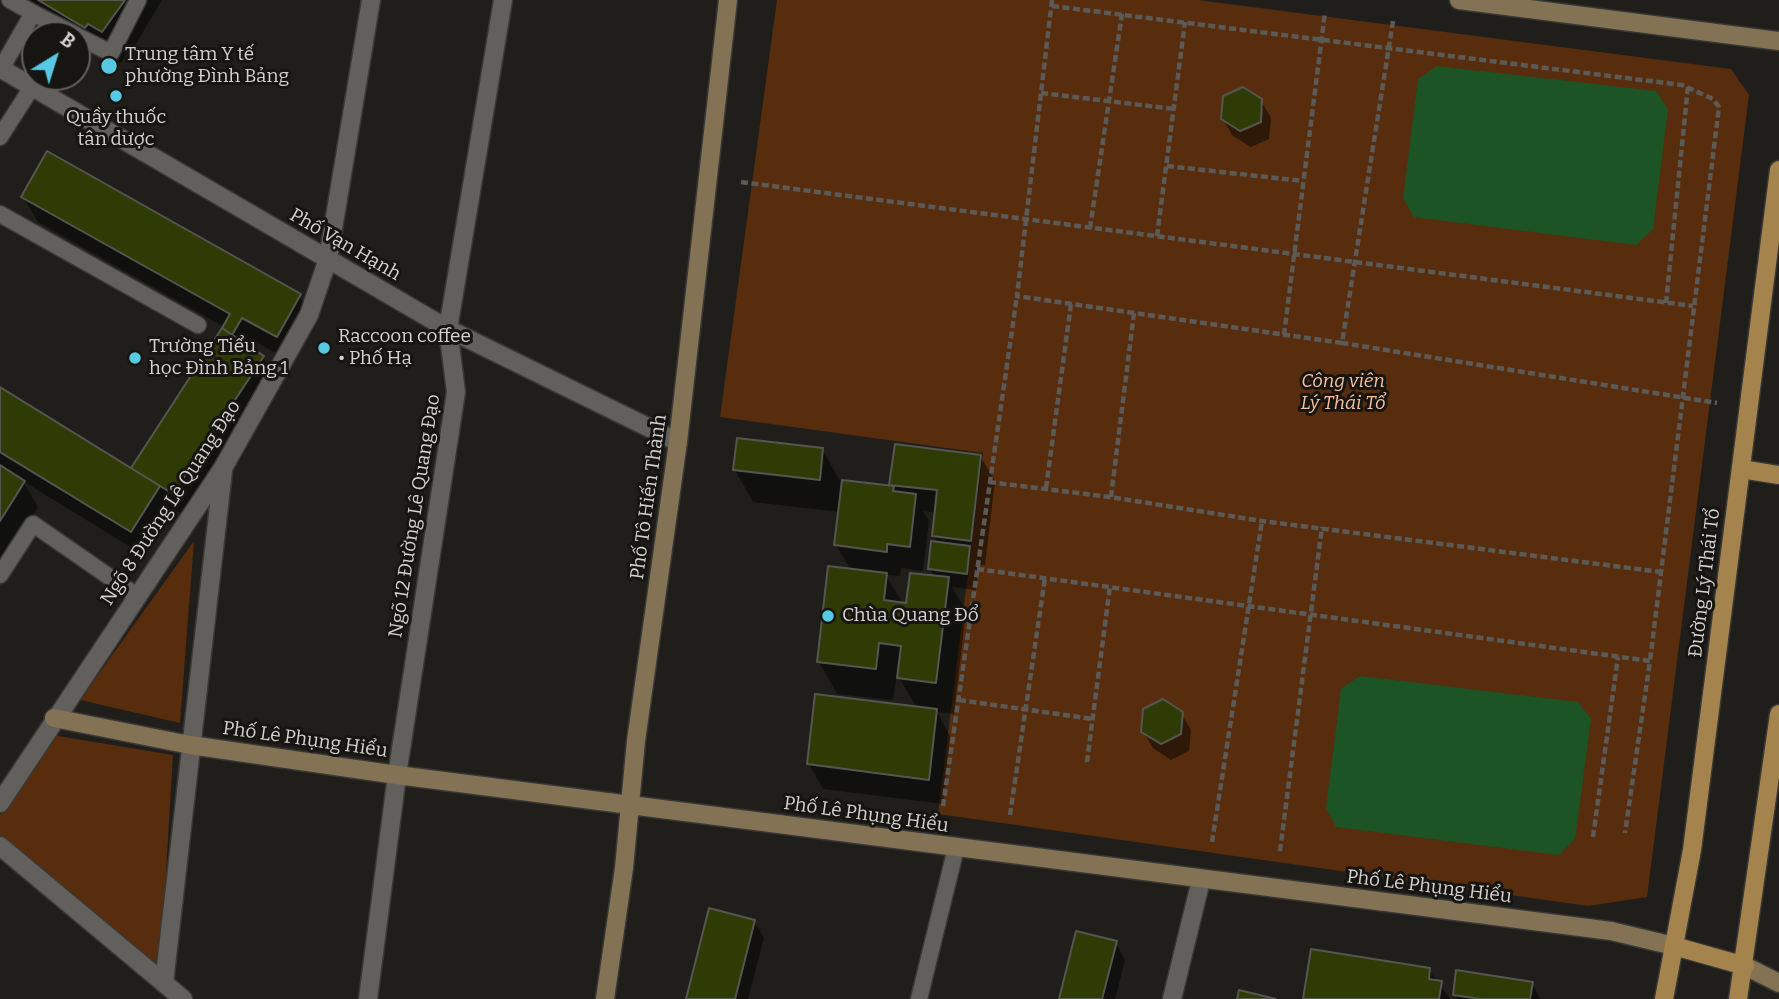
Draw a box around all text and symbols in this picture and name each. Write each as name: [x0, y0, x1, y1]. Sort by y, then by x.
north arrow: [21, 21, 91, 91]
text: B: [56, 28, 80, 53]
place label: Trung tâm Y tế phường Đình Bảng: [125, 44, 289, 88]
marker: Trung tâm Y tế phường Đình Bảng: [99, 56, 119, 76]
marker: Quầy thuốc tân dược: [108, 88, 124, 104]
place label: Quầy thuốc tân dược: [66, 107, 166, 151]
street label: Phố Vạn Hạnh: [285, 204, 405, 286]
place label: Raccoon coffee • Phố Hạ: [338, 326, 471, 370]
place label: Trường Tiểu học Đình Bảng 1: [149, 336, 288, 380]
marker: Raccoon coffee • Phố Hạ: [316, 340, 332, 356]
marker: Trường Tiểu học Đình Bảng 1: [127, 350, 143, 366]
park label: Công viên Lý Thái Tổ: [1300, 371, 1386, 415]
street label: Ngõ 12 Đường Lê Quang Đạo: [384, 393, 446, 639]
street label: Ngõ 8 Đường Lê Quang Đạo: [96, 396, 246, 610]
street label: Phố Tô Hiến Thành: [626, 413, 672, 581]
street label: Đường Lý Thái Tổ: [1685, 507, 1725, 659]
place label: Chùa Quang Đổ: [842, 605, 979, 627]
marker: Chùa Quang Đổ: [820, 608, 836, 624]
street label: Phố Lê Phụng Hiểu: [221, 717, 389, 763]
street label: Phố Lê Phụng Hiểu: [782, 792, 950, 838]
street label: Phố Lê Phụng Hiểu: [1345, 866, 1513, 908]

